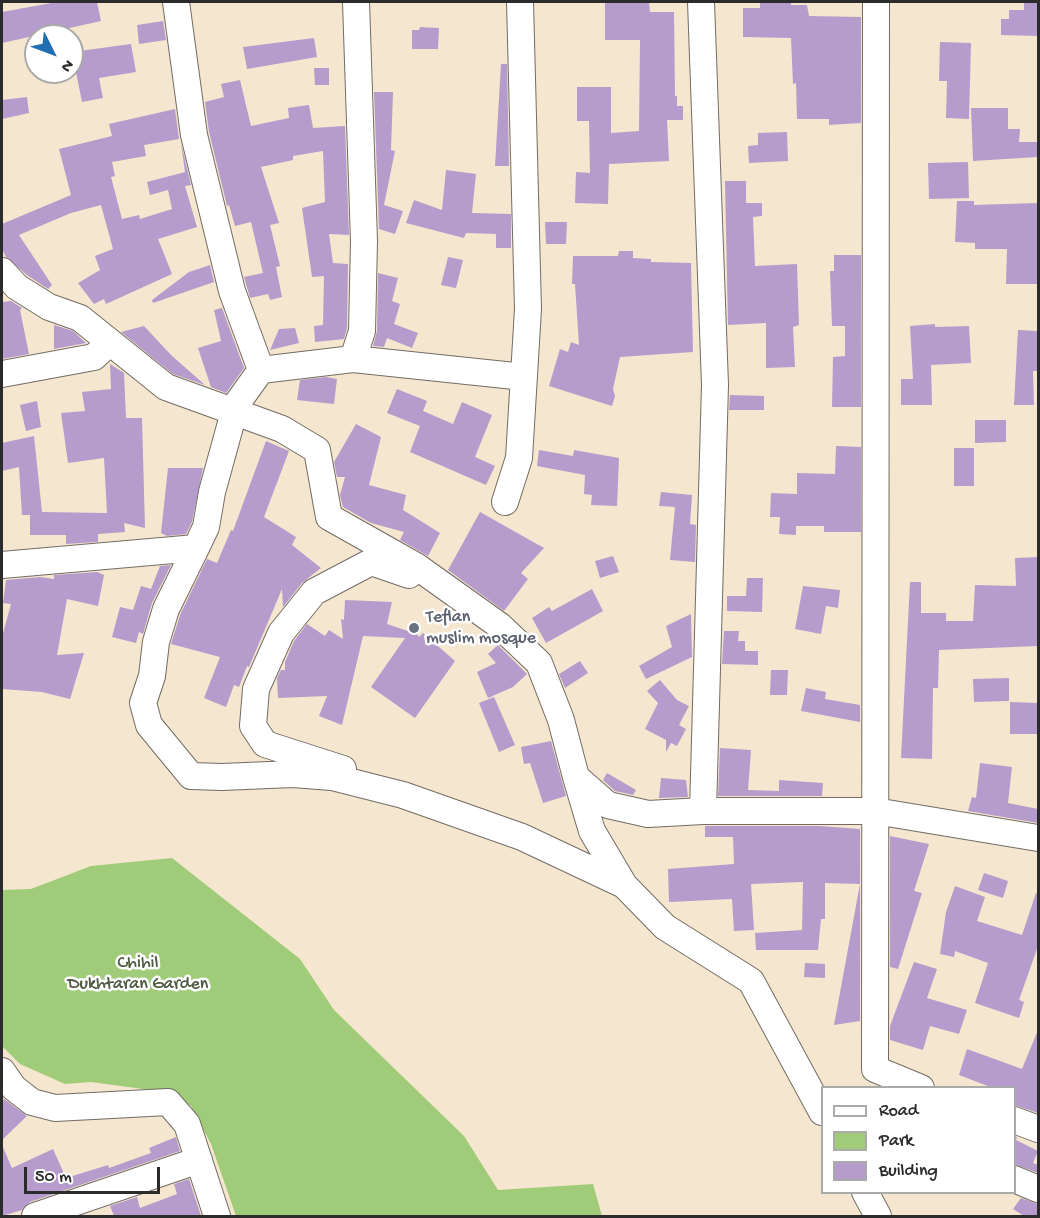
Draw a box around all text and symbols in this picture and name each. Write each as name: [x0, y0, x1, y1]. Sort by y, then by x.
north arrow: [24, 24, 84, 84]
text: N: [56, 55, 77, 75]
place label: Teflan muslim mosque: [426, 607, 536, 650]
marker: Teflan muslim mosque: [407, 621, 421, 635]
park label: Chihil Dukhtaran Garden: [68, 953, 208, 996]
legend: [821, 1086, 1016, 1194]
text: Road: [879, 1101, 918, 1122]
text: Park: [879, 1131, 913, 1152]
scale bar: [27, 1155, 164, 1193]
text: Building: [879, 1161, 938, 1182]
text: 50 m: [35, 1167, 72, 1188]

